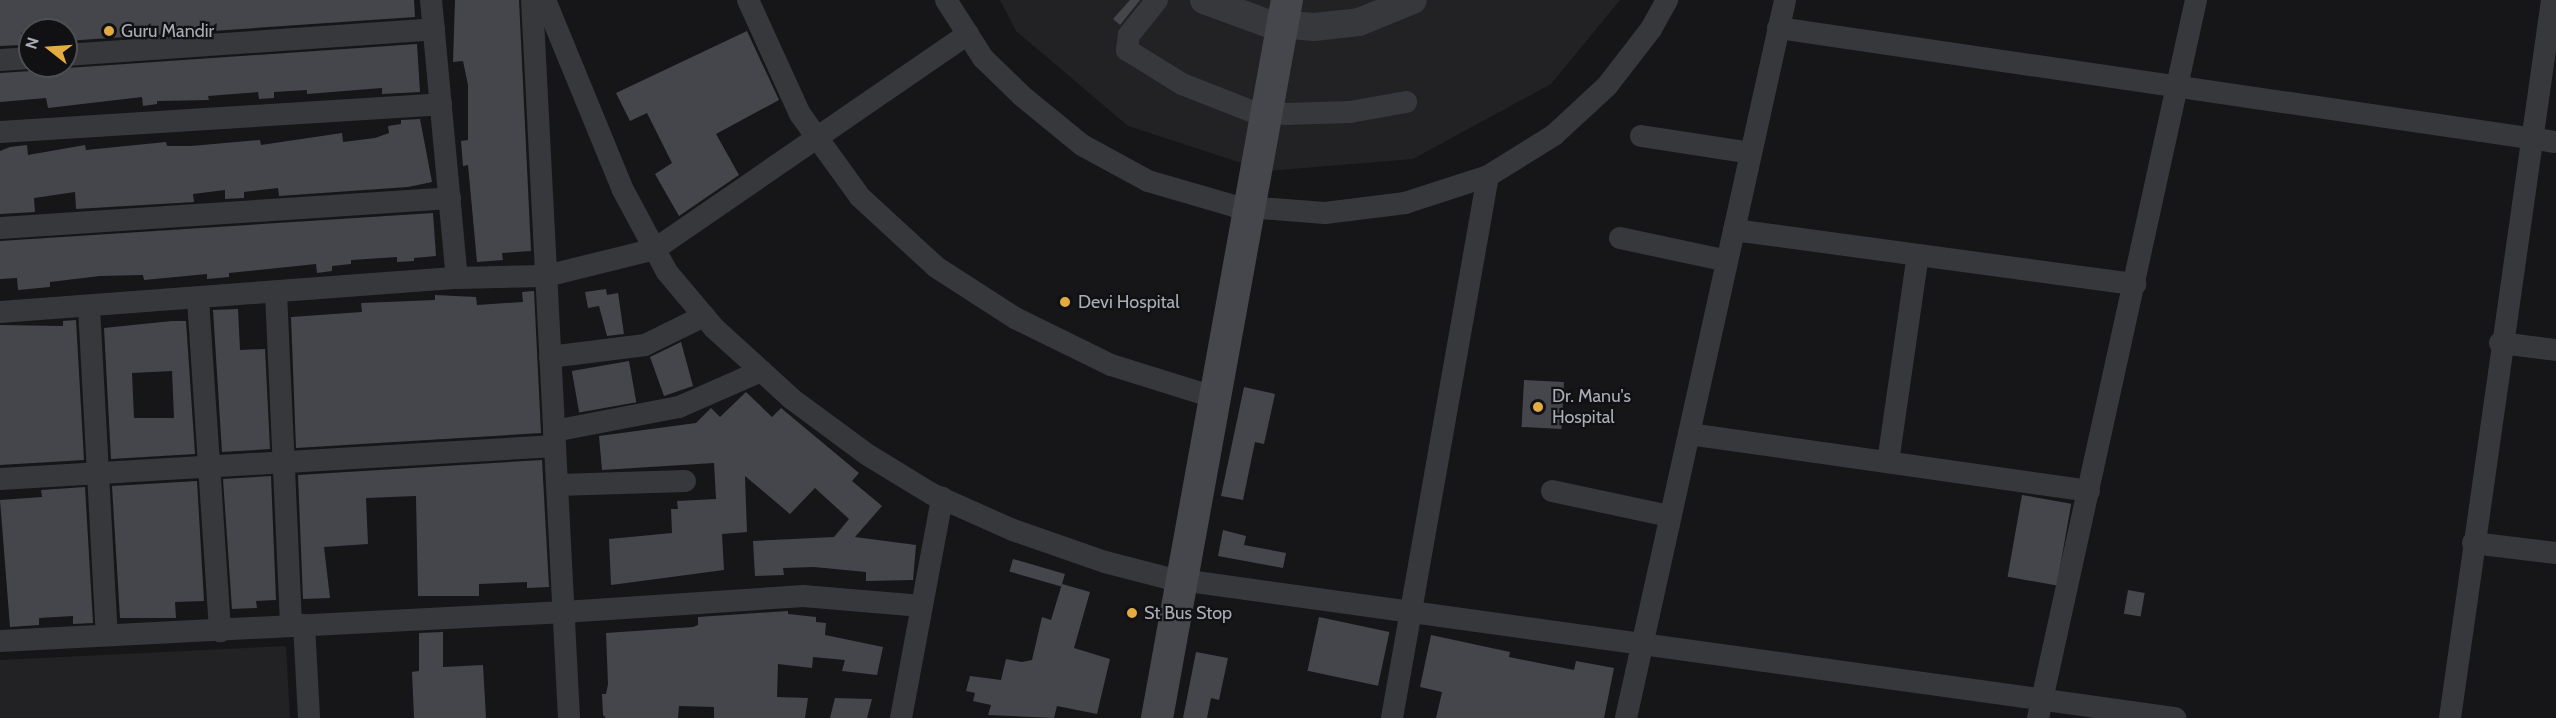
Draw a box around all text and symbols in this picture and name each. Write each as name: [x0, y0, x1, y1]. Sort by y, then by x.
north arrow: [18, 18, 78, 78]
place label: Guru Mandir: [121, 20, 214, 42]
marker: Guru Mandir: [102, 24, 116, 38]
text: N: [21, 35, 43, 51]
place label: Devi Hospital: [1078, 291, 1179, 313]
marker: Devi Hospital: [1056, 293, 1074, 311]
place label: Dr. Manu's Hospital: [1552, 386, 1631, 428]
marker: Dr. Manu's Hospital: [1529, 398, 1547, 416]
place label: St Bus Stop: [1144, 602, 1232, 624]
marker: St Bus Stop: [1125, 606, 1139, 620]

